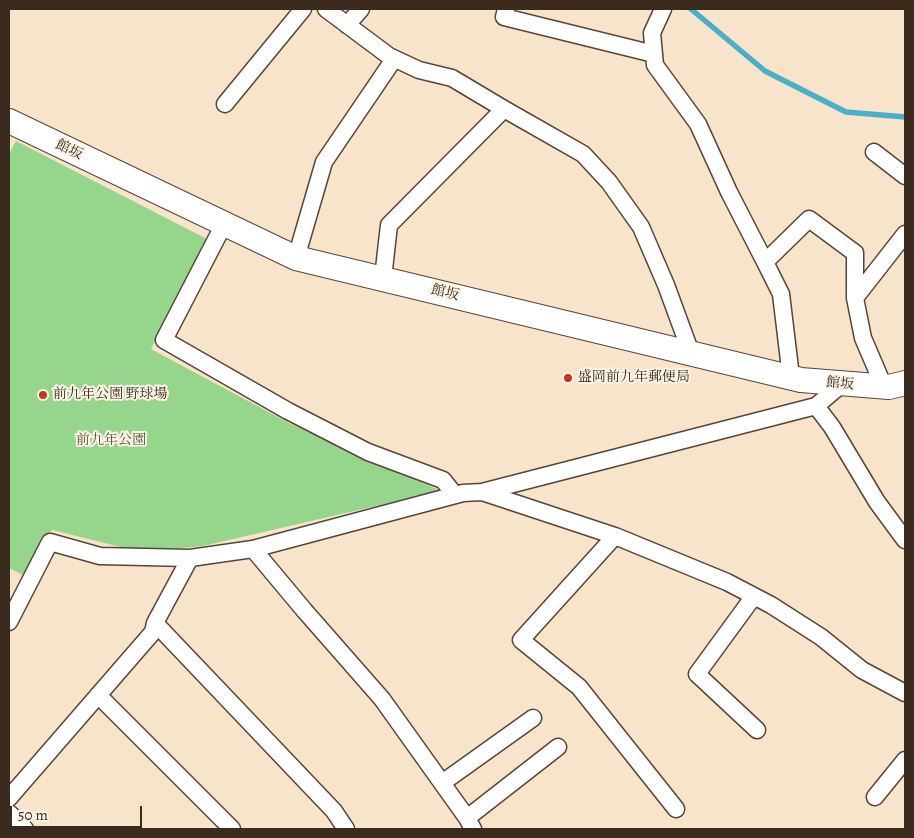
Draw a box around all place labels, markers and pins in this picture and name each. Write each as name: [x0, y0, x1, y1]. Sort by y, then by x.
place label: 盛岡前九年郵便局: [578, 370, 690, 386]
marker: 盛岡前九年郵便局: [562, 372, 574, 384]
place label: 前九年公園 野球場: [53, 387, 168, 403]
marker: 前九年公園 野球場: [37, 389, 49, 401]

